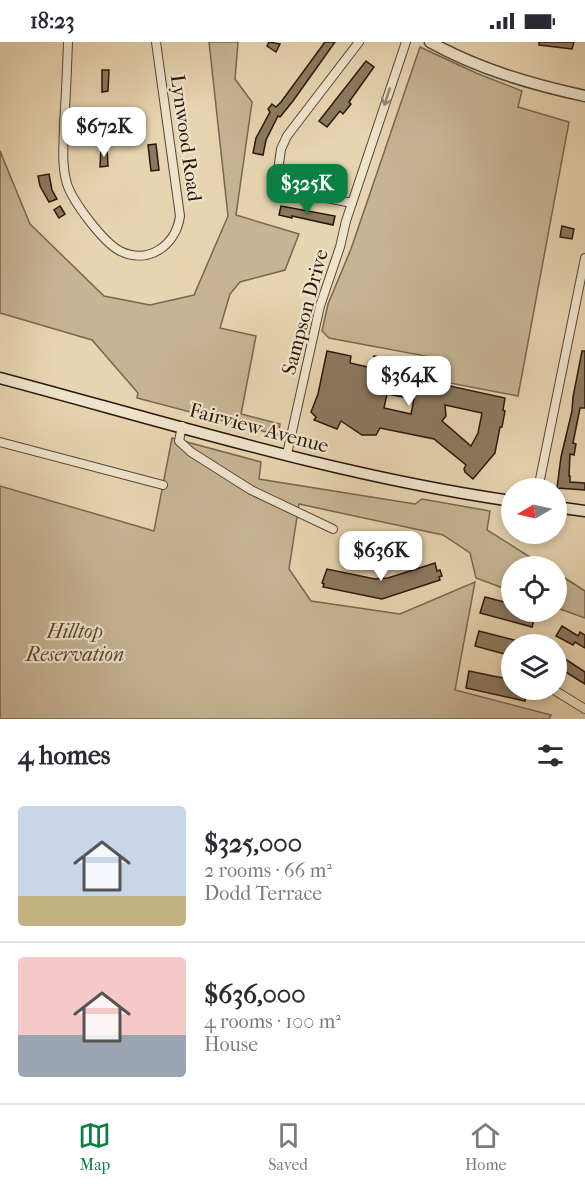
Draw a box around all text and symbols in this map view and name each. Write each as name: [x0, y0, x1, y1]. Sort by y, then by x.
text: 18:23: [30, 8, 75, 34]
street label: Lynwood Road: [166, 73, 206, 204]
one-way arrow: [381, 88, 392, 107]
pin: $672K: [62, 107, 146, 158]
text: $672K: [76, 115, 132, 138]
pin: $325K: [265, 164, 349, 215]
text: $325K: [281, 172, 333, 195]
street label: Sampson Drive: [277, 247, 333, 377]
pin: $364K: [367, 356, 451, 407]
text: $364K: [381, 364, 437, 387]
street label: Fairview Avenue: [187, 398, 331, 458]
north arrow: [501, 478, 567, 544]
map controls: [501, 478, 567, 700]
pin: $636K: [339, 531, 423, 582]
text: $636K: [353, 539, 409, 562]
button: locate: [501, 556, 567, 622]
park label: Hilltop Reservation: [24, 620, 124, 666]
button: layers: [501, 634, 567, 700]
icon: filters: [534, 739, 567, 772]
text: 4 homes: [18, 740, 110, 771]
text: $325,000: [204, 828, 302, 859]
icon: home: [66, 830, 138, 902]
text: 2 rooms · 66 m²: [204, 859, 332, 882]
text: Dodd Terrace: [204, 882, 322, 905]
text: $636,000: [204, 979, 306, 1010]
icon: home: [66, 981, 138, 1053]
text: 4 rooms · 100 m²: [204, 1010, 341, 1033]
text: House: [204, 1033, 258, 1056]
tab: Map: [78, 1119, 111, 1174]
tab: Saved: [268, 1119, 308, 1174]
tab: Home: [465, 1119, 507, 1174]

